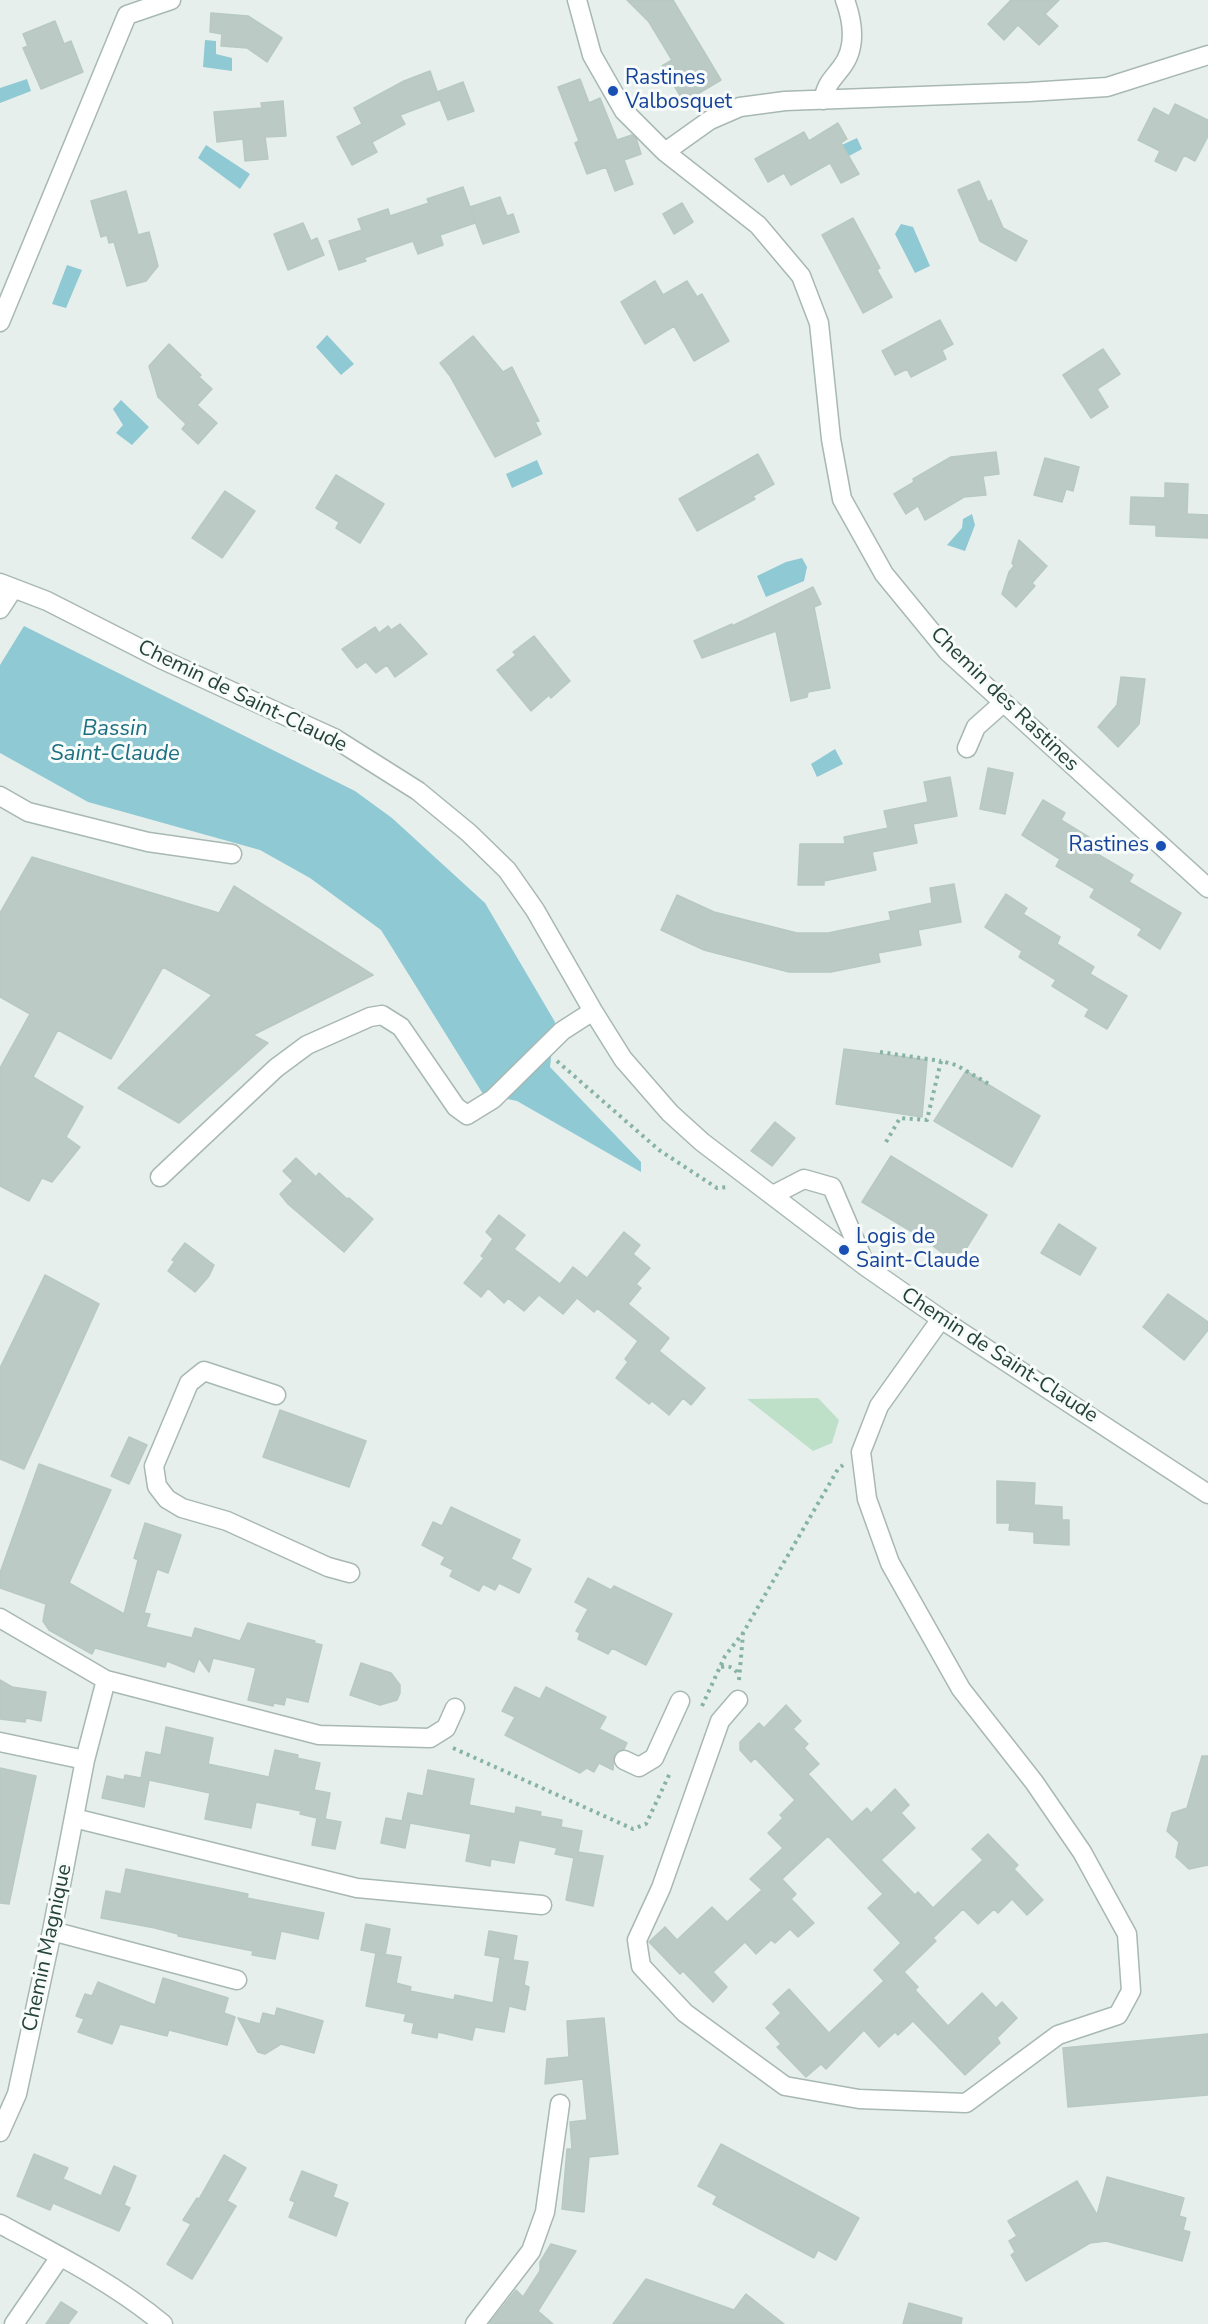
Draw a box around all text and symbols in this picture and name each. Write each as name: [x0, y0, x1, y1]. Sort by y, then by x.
place label: Rastines Valbosquet: [625, 66, 732, 116]
marker: Rastines Valbosquet: [606, 84, 620, 98]
street label: Chemin des Rastines: [924, 623, 1084, 777]
street label: Chemin de Saint-Claude: [133, 635, 351, 759]
water label: Bassin Saint-Claude: [50, 717, 180, 768]
place label: Rastines: [1068, 833, 1149, 859]
marker: Rastines: [1154, 839, 1168, 853]
place label: Logis de Saint-Claude: [856, 1225, 980, 1275]
marker: Logis de Saint-Claude: [837, 1243, 851, 1257]
street label: Chemin de Saint-Claude: [896, 1283, 1102, 1429]
street label: Chemin Magnique: [18, 1862, 78, 2034]

